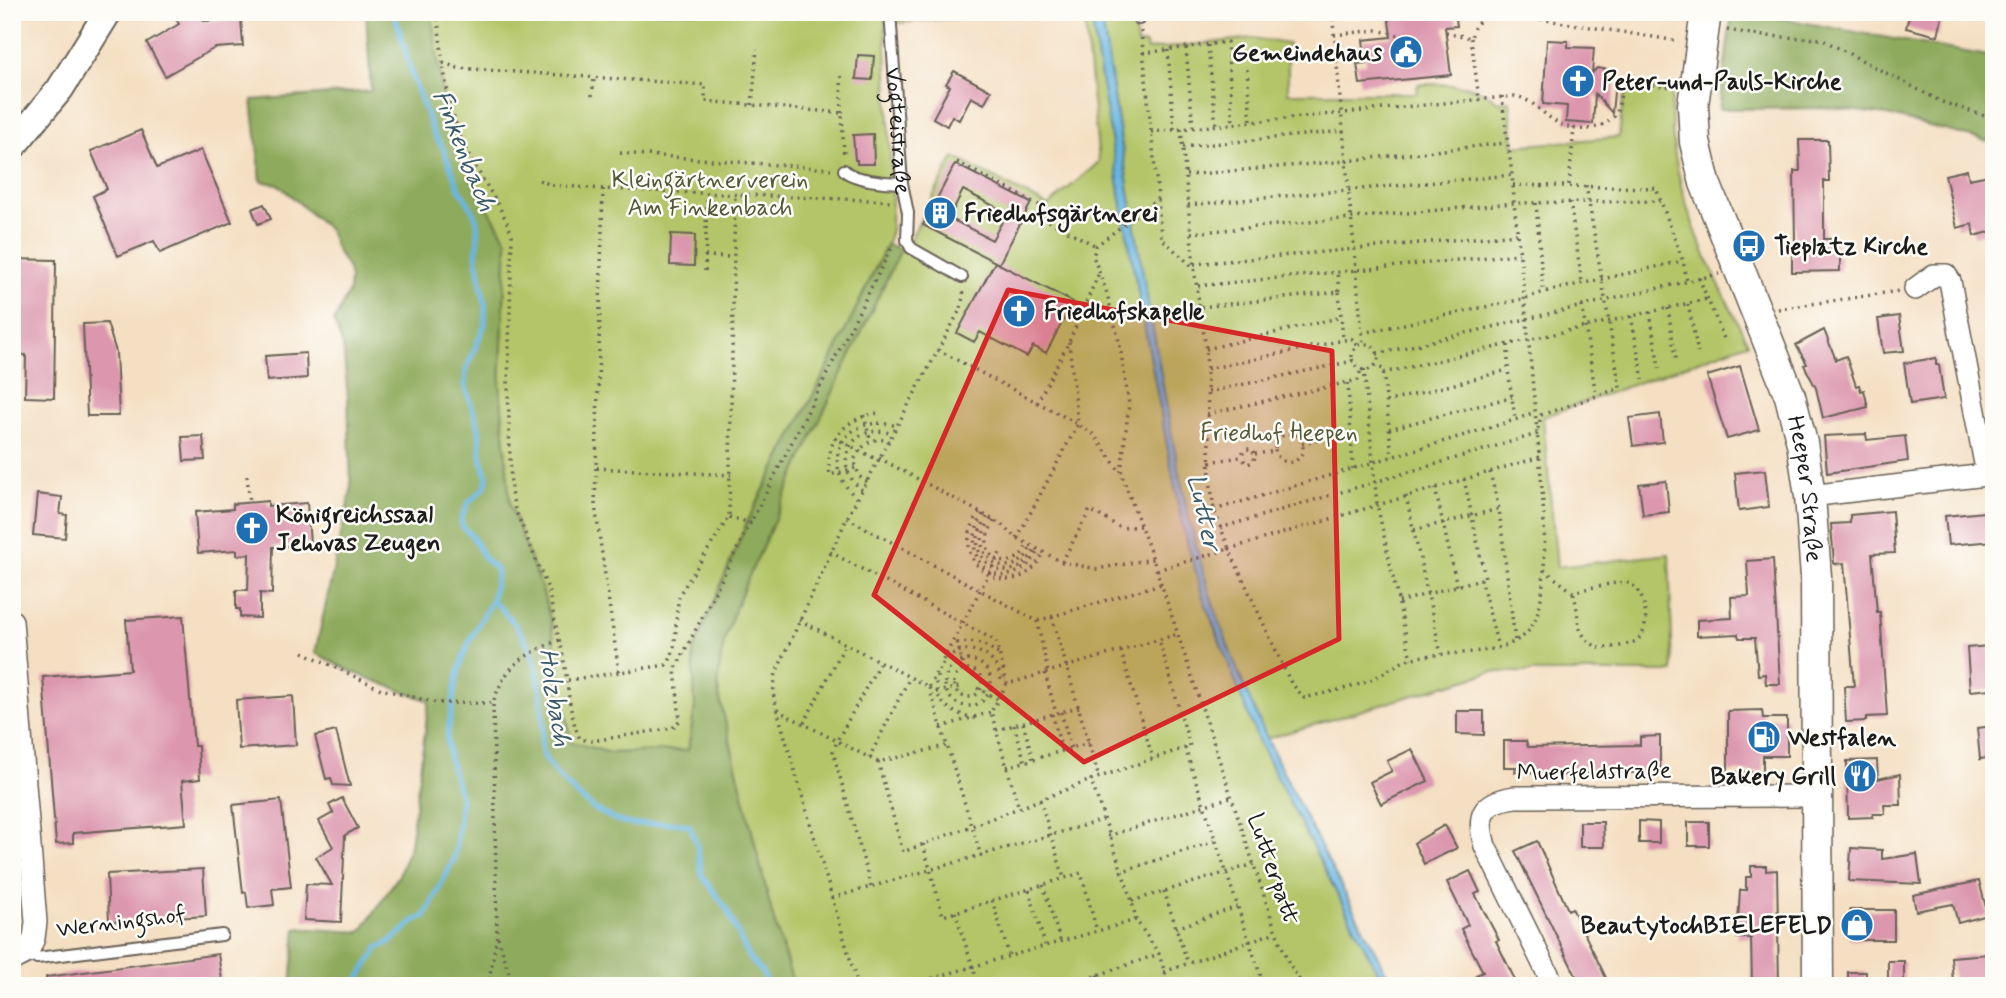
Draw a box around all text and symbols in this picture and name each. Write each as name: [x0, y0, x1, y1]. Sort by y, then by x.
public building icon: Gemeindehaus: [1387, 33, 1425, 71]
place label: Gemeindehaus: [1232, 38, 1382, 69]
church icon: Peter-und-Pauls-Kirche: [1559, 62, 1597, 100]
street label: Vogteistraße: [876, 66, 918, 198]
place label: Peter-und-Pauls-Kirche: [1602, 67, 1842, 98]
water label: Finkenbach: [423, 85, 503, 217]
park label: Kleingärtnerverein Am Finkenbach: [612, 165, 808, 224]
building icon: Friedhofsgärtnerei: [921, 194, 959, 232]
place label: Friedhofsgärtnerei: [964, 199, 1159, 233]
bus stop icon: Tieplatz Kirche: [1730, 227, 1768, 265]
place label: Tieplatz Kirche: [1774, 232, 1928, 263]
church icon: Friedhofskapelle: [1000, 292, 1038, 330]
place label: Friedhofskapelle: [1044, 297, 1205, 328]
street label: Heeper Straße: [1779, 412, 1829, 564]
park label: Friedhof Heepen: [1200, 418, 1358, 449]
water label: Lutter: [1178, 471, 1229, 557]
place label: Königreichssaal Jehovas Zeugen: [276, 500, 441, 560]
church icon: Königreichssaal Jehovas Zeugen: [233, 509, 271, 547]
water label: Holzbach: [530, 646, 579, 749]
fuel station icon: Westfalen: [1745, 718, 1783, 756]
place label: Westfalen: [1787, 723, 1896, 754]
street label: Muerfeldstraße: [1516, 756, 1672, 789]
restaurant icon: Bakery Grill: [1841, 757, 1879, 795]
place label: Bakery Grill: [1711, 762, 1836, 793]
street label: Lutterpatt: [1239, 809, 1306, 930]
street label: Werningshof: [55, 899, 188, 949]
shop icon: BeautytochBIELEFELD: [1838, 906, 1876, 944]
place label: BeautytochBIELEFELD: [1581, 911, 1832, 942]

